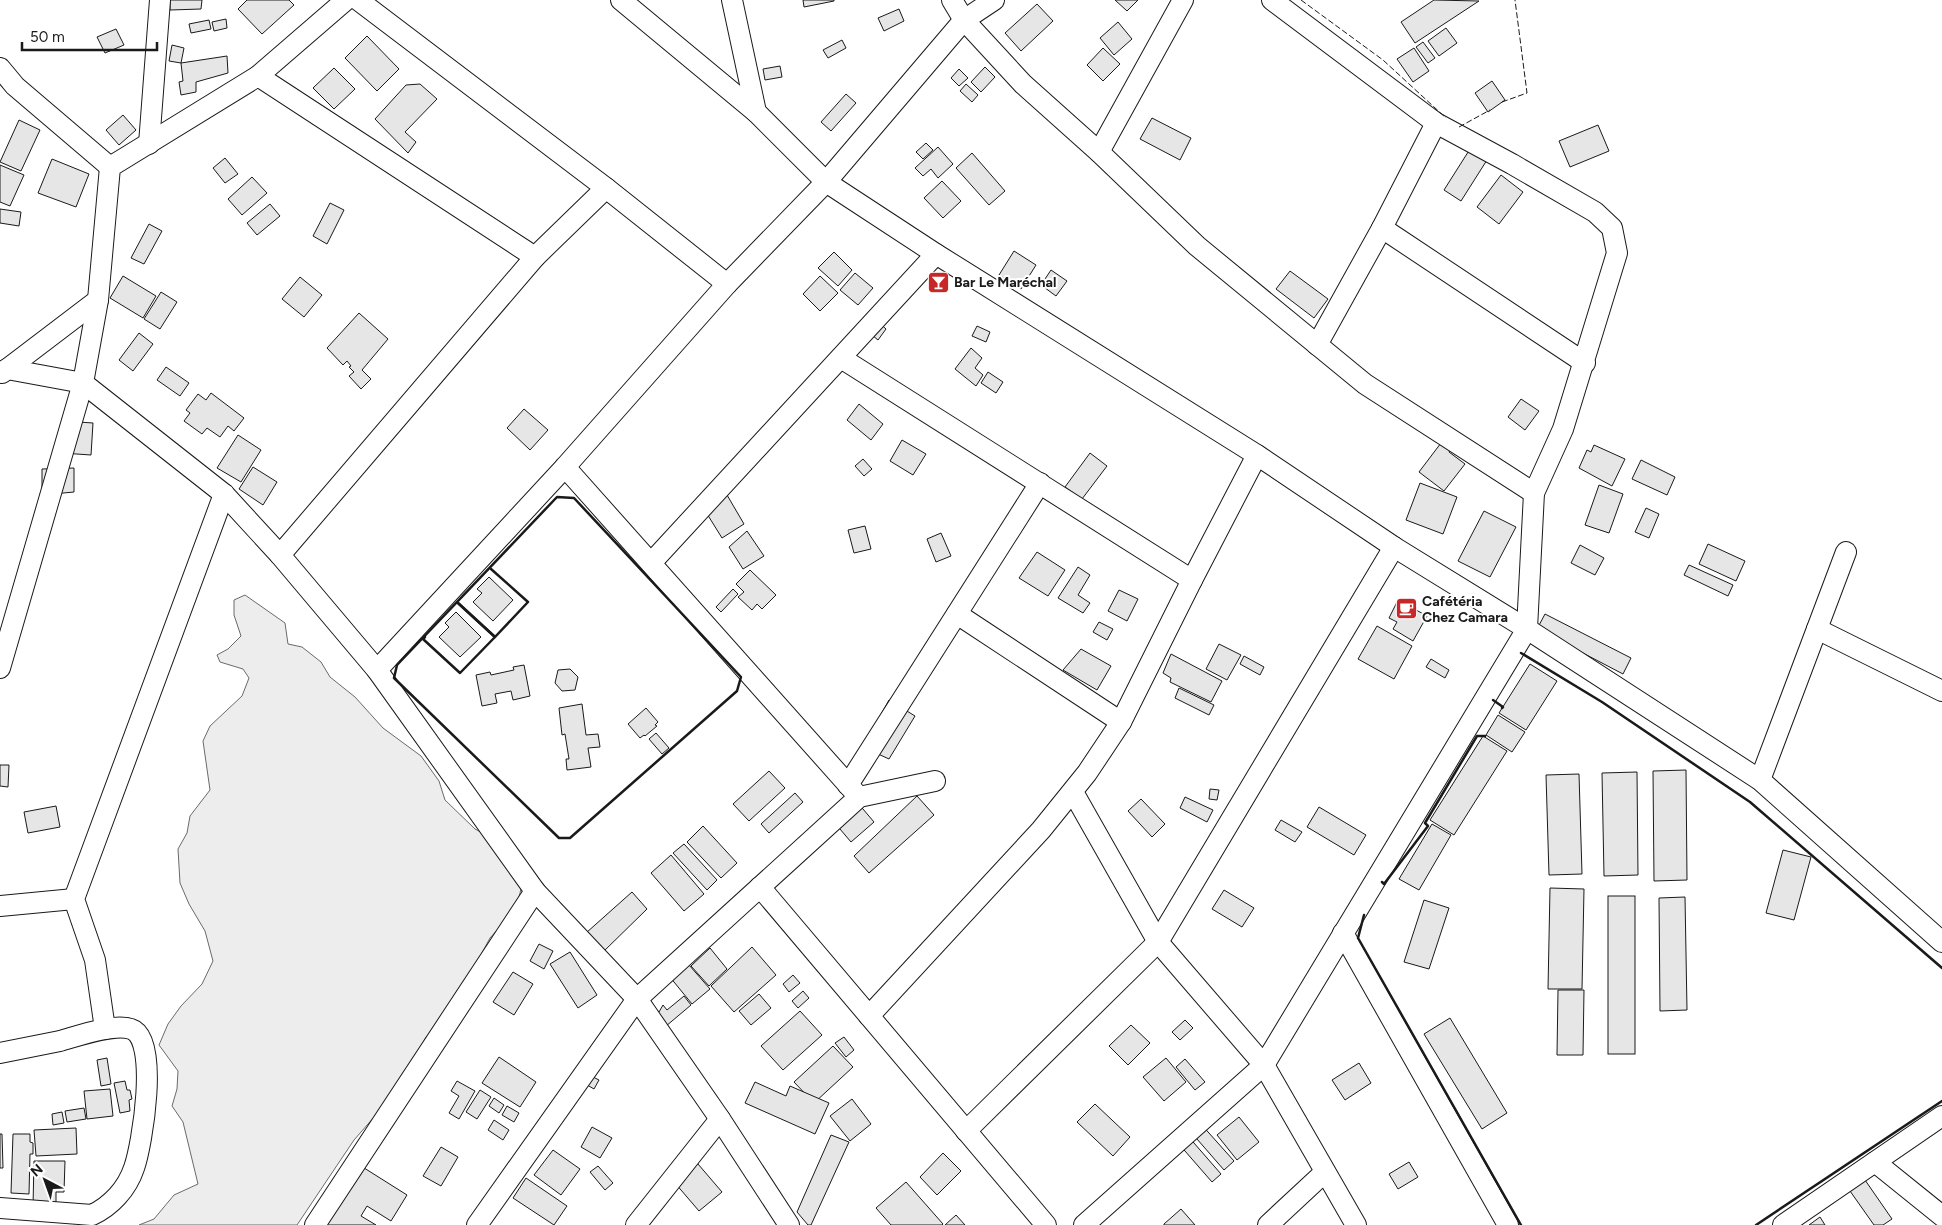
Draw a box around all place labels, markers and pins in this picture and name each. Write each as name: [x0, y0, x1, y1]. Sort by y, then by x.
bar icon: Bar Le Maréchal: [926, 270, 950, 294]
place label: Bar Le Maréchal: [954, 274, 1056, 291]
place label: Cafétéria Chez Camara: [1422, 593, 1508, 626]
cafe icon: Cafétéria Chez Camara: [1394, 597, 1418, 621]

